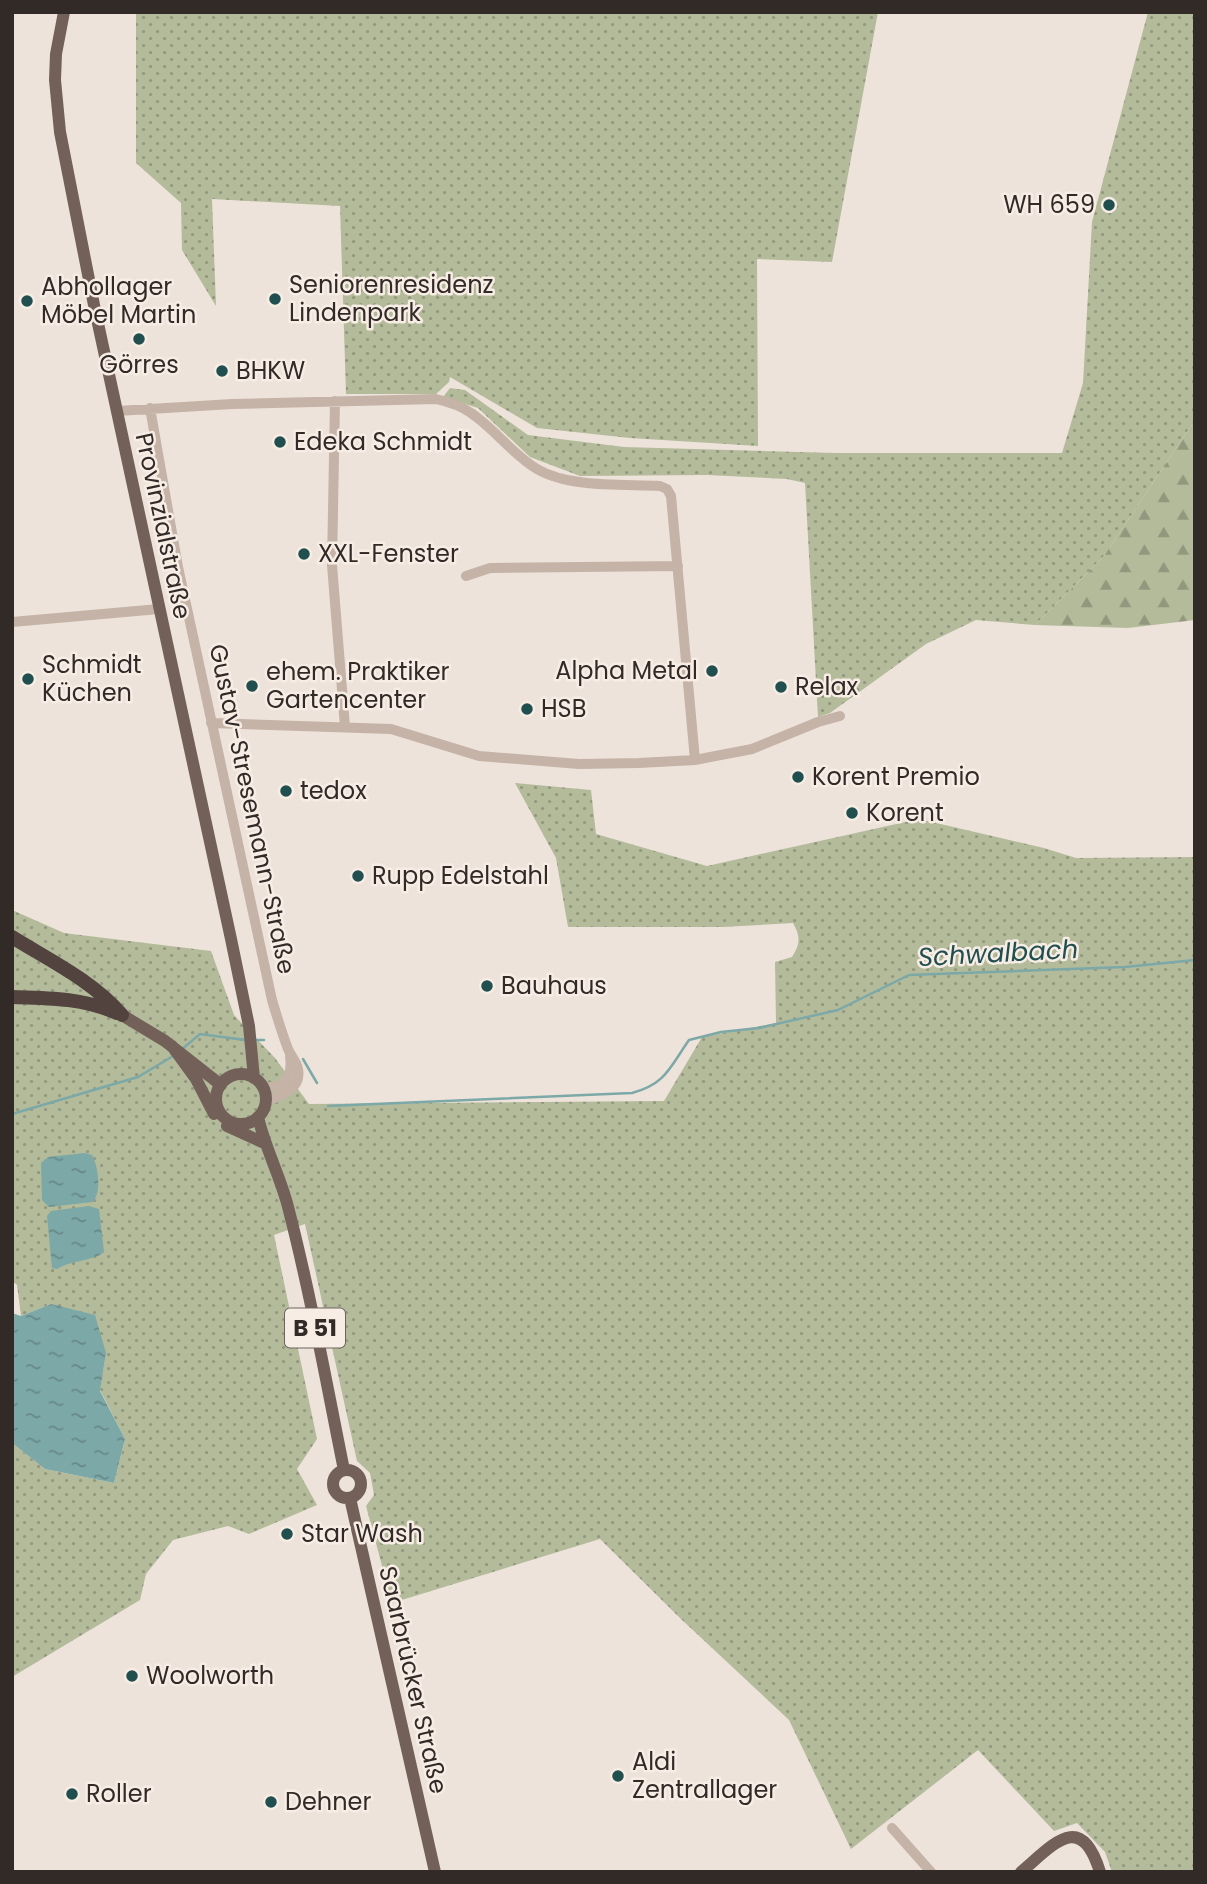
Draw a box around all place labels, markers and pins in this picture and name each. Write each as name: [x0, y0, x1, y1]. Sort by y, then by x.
place label: WH 659: [1003, 188, 1095, 221]
marker: WH 659: [1101, 197, 1117, 213]
place label: Seniorenresidenz Lindenpark: [289, 268, 493, 329]
place label: Abhollager Möbel Martin: [41, 270, 196, 331]
marker: Seniorenresidenz Lindenpark: [267, 291, 283, 307]
marker: Abhollager Möbel Martin: [19, 293, 35, 309]
marker: Görres: [131, 331, 147, 347]
place label: Görres: [99, 348, 179, 381]
place label: BHKW: [236, 354, 305, 387]
marker: BHKW: [214, 363, 230, 379]
place label: Edeka Schmidt: [294, 425, 472, 458]
marker: Edeka Schmidt: [272, 434, 288, 450]
place label: XXL-Fenster: [318, 537, 459, 570]
marker: XXL-Fenster: [296, 546, 312, 562]
place label: Schmidt Küchen: [42, 648, 142, 709]
place label: Alpha Metal: [555, 654, 698, 687]
place label: ehem. Praktiker Gartencenter: [266, 655, 450, 716]
marker: Alpha Metal: [704, 663, 720, 679]
place label: Relax: [795, 670, 859, 703]
marker: Schmidt Küchen: [20, 671, 36, 687]
marker: ehem. Praktiker Gartencenter: [244, 678, 260, 694]
marker: Relax: [773, 679, 789, 695]
place label: HSB: [541, 692, 586, 725]
marker: HSB: [519, 701, 535, 717]
place label: Korent Premio: [812, 760, 980, 793]
marker: Korent Premio: [790, 769, 806, 785]
place label: tedox: [300, 774, 367, 807]
marker: tedox: [278, 783, 294, 799]
place label: Korent: [866, 796, 944, 829]
marker: Korent: [844, 805, 860, 821]
place label: Rupp Edelstahl: [372, 859, 549, 892]
marker: Rupp Edelstahl: [350, 868, 366, 884]
place label: Bauhaus: [501, 969, 607, 1002]
marker: Bauhaus: [479, 978, 495, 994]
place label: Star Wash: [301, 1517, 423, 1550]
marker: Star Wash: [279, 1526, 295, 1542]
place label: Woolworth: [146, 1659, 274, 1692]
marker: Woolworth: [124, 1668, 140, 1684]
place label: Aldi Zentrallager: [632, 1745, 777, 1806]
marker: Aldi Zentrallager: [610, 1768, 626, 1784]
place label: Roller: [86, 1777, 152, 1810]
place label: Dehner: [285, 1785, 371, 1818]
marker: Roller: [64, 1786, 80, 1802]
marker: Dehner: [263, 1794, 279, 1810]

